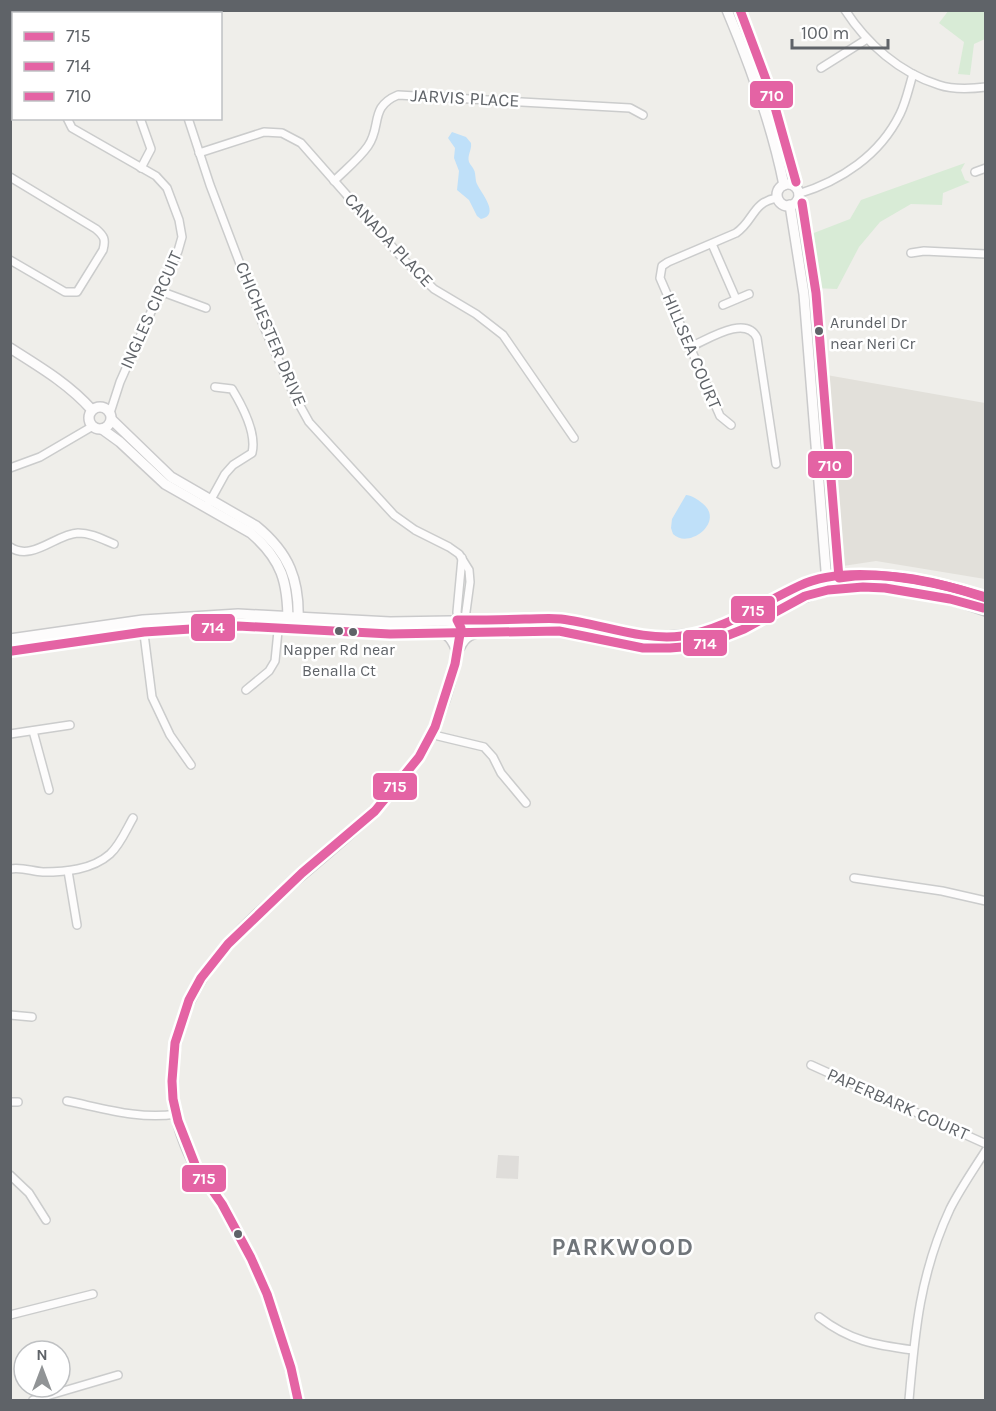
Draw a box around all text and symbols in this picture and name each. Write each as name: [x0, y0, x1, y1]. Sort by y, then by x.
legend: [12, 12, 222, 120]
scale bar: [792, 12, 888, 50]
text: 100 m: [801, 22, 849, 44]
text: 715: [66, 25, 91, 47]
text: 714: [66, 55, 90, 77]
line badge: 710: [749, 80, 794, 109]
street label: JARVIS PLACE: [410, 84, 520, 112]
text: 710: [66, 85, 91, 107]
text: 710: [760, 86, 784, 105]
street label: CANADA PLACE: [340, 188, 438, 292]
street label: INGLES CIRCUIT: [115, 248, 187, 372]
street label: CHICHESTER DRIVE: [231, 258, 311, 410]
street label: HILLSEA COURT: [658, 290, 726, 412]
place label: Arundel Dr near Neri Cr: [830, 313, 916, 353]
marker: Arundel Dr near Neri Cr: [813, 325, 825, 337]
line badge: 710: [807, 450, 853, 479]
text: 710: [818, 456, 842, 475]
line badge: 715: [730, 595, 776, 624]
text: 715: [742, 601, 764, 620]
line badge: 714: [190, 613, 236, 642]
text: 714: [201, 618, 225, 637]
marker: Napper Rd near Benalla Ct: [333, 625, 345, 637]
unlabelled marker: [347, 626, 359, 638]
line badge: 714: [682, 629, 728, 657]
text: 714: [693, 634, 717, 653]
place label: Napper Rd near Benalla Ct: [283, 640, 395, 680]
line badge: 715: [372, 772, 418, 801]
text: 715: [384, 777, 406, 796]
street label: PAPERBARK COURT: [824, 1063, 972, 1145]
line badge: 715: [181, 1164, 227, 1193]
text: 715: [193, 1169, 215, 1188]
unlabelled marker: [232, 1228, 244, 1240]
district label: PARKWOOD: [551, 1233, 695, 1261]
north arrow: [12, 1339, 72, 1399]
text: N: [36, 1345, 48, 1364]

